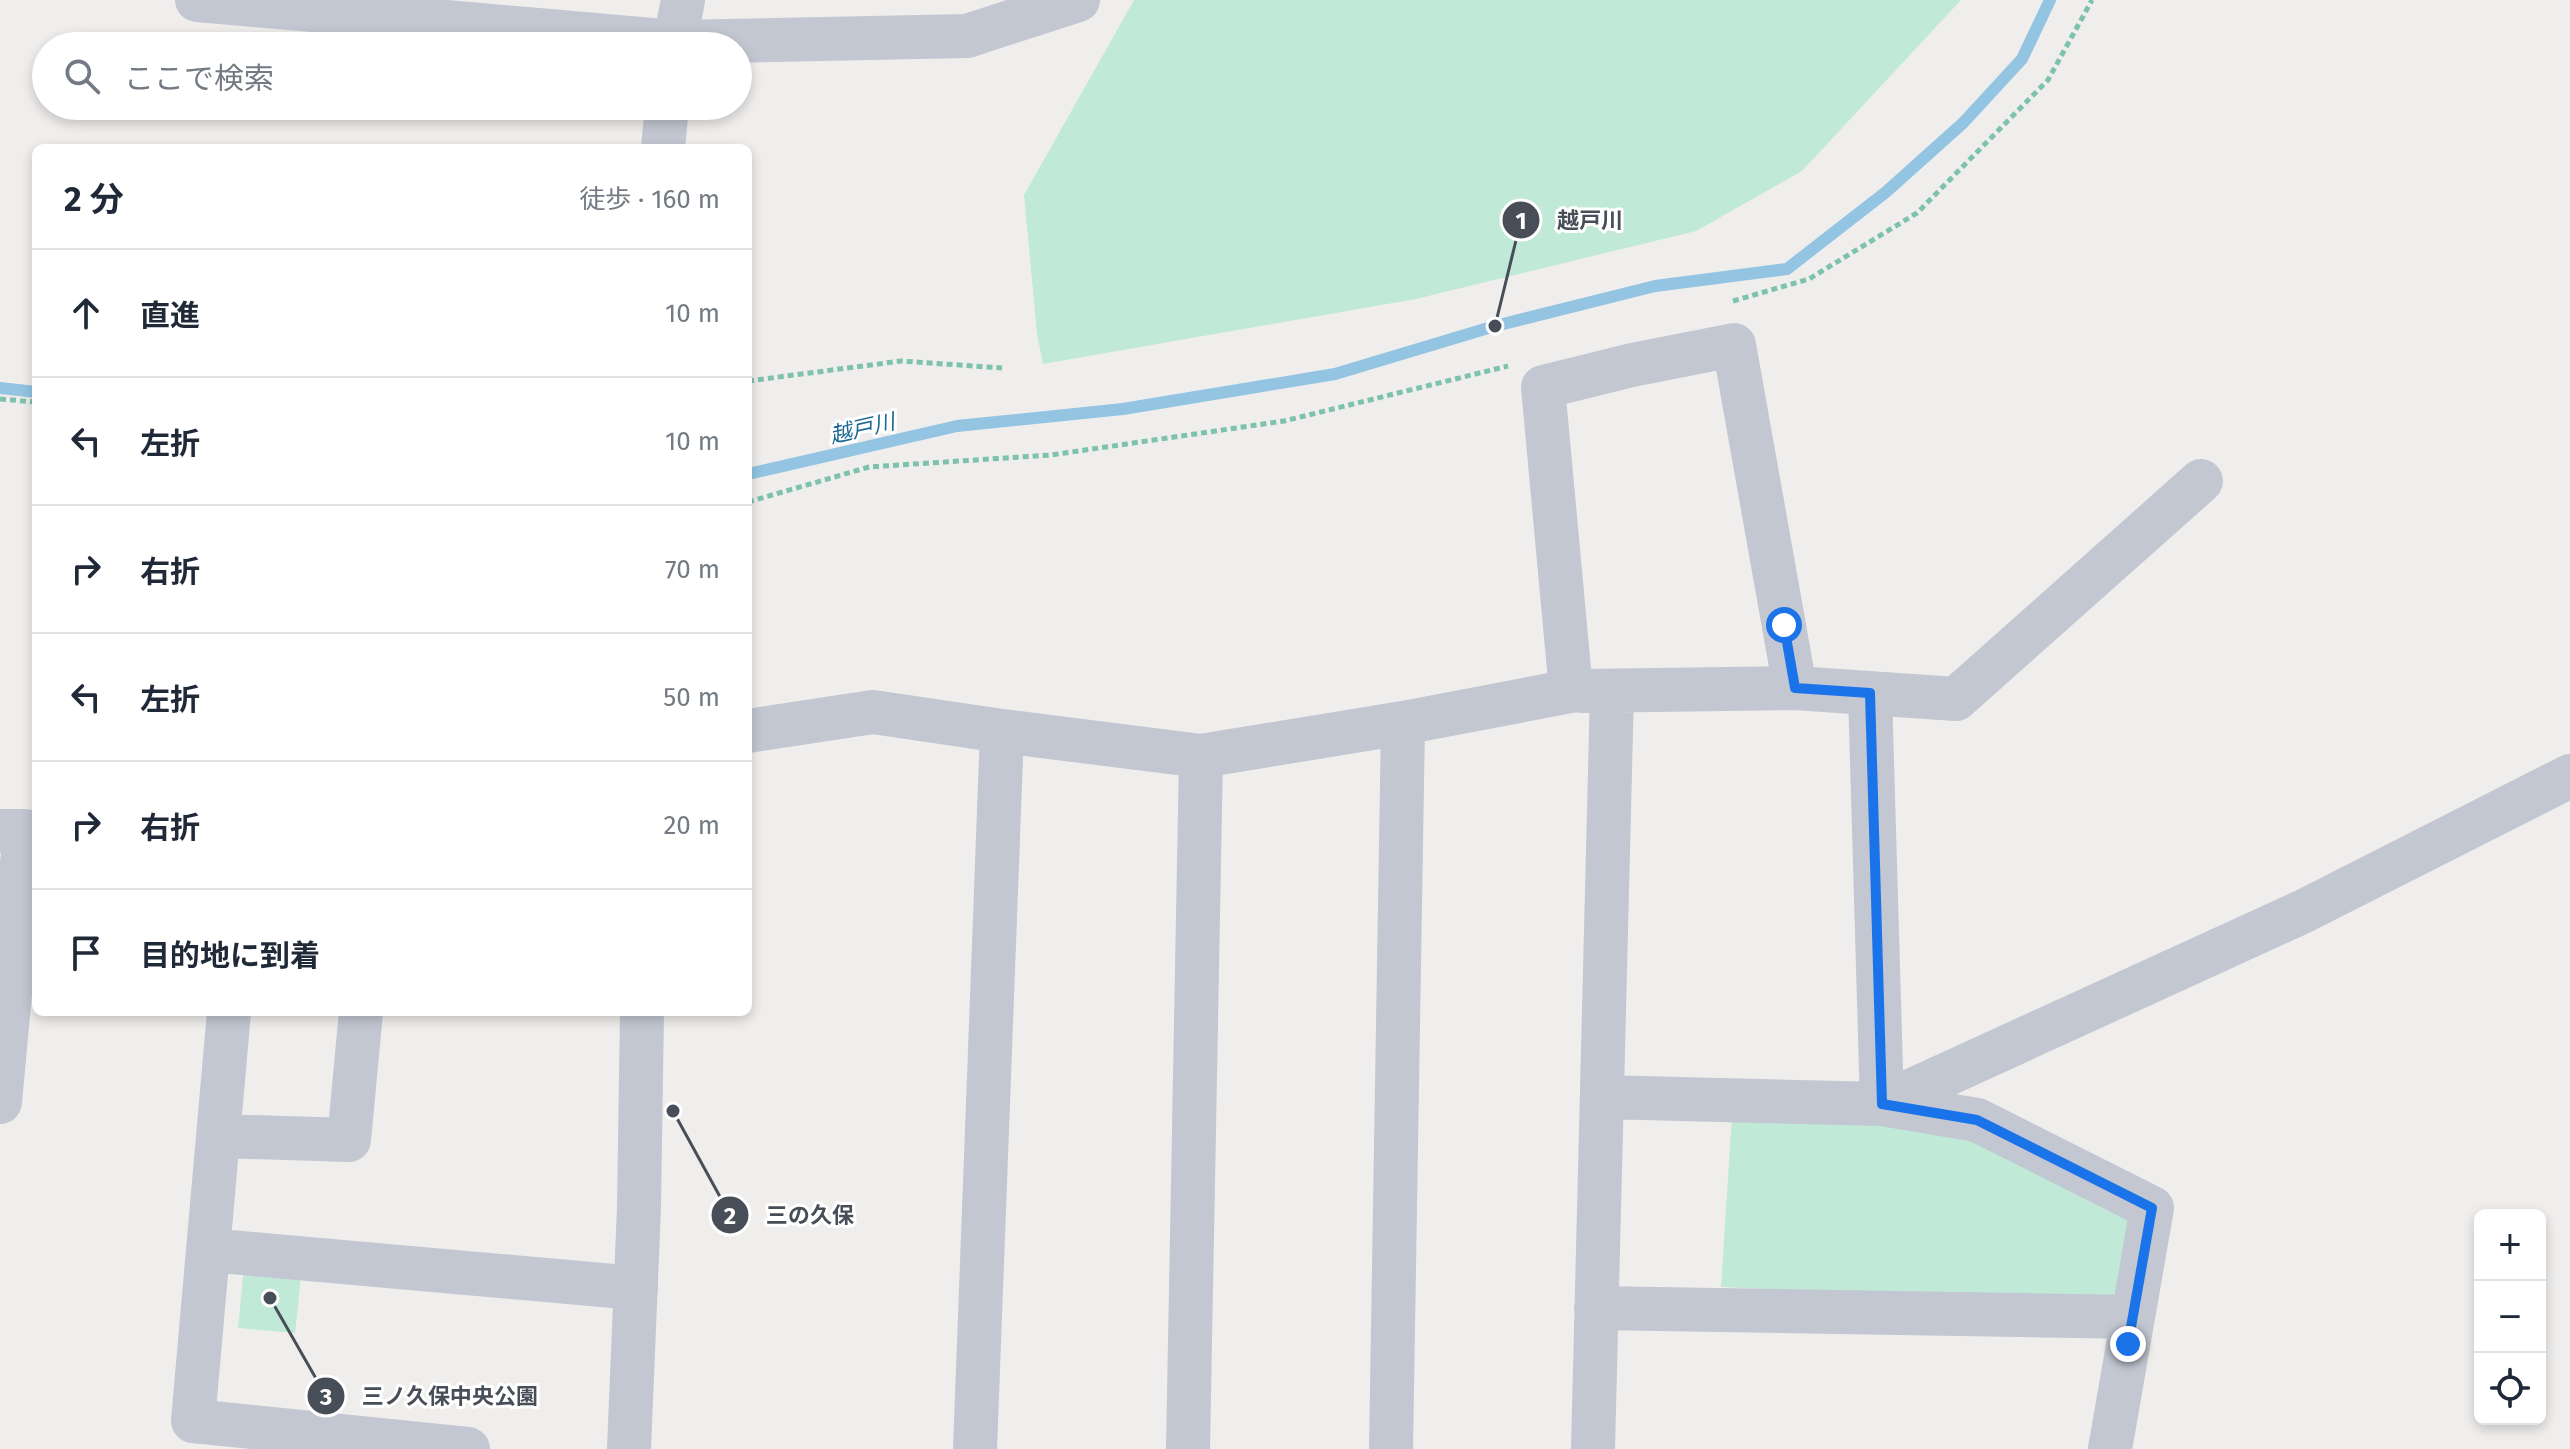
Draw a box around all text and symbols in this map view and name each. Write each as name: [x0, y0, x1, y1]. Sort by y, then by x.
search box: [32, 32, 752, 120]
icon: search: [60, 54, 104, 98]
text: ここで検索: [124, 61, 274, 97]
text: 2 分: [64, 179, 124, 220]
text: 徒歩 · 160 m: [579, 184, 720, 215]
callout: 越戸川: [1501, 197, 1639, 243]
text: 1: [1515, 207, 1527, 235]
text: 越戸川: [1557, 207, 1623, 234]
icon: ahead: [64, 291, 108, 335]
text: 直進: [140, 298, 200, 334]
text: 10 m: [665, 298, 720, 329]
water label: 越戸川: [827, 407, 899, 449]
icon: left: [64, 419, 108, 463]
text: 左折: [140, 426, 200, 462]
text: 10 m: [665, 426, 720, 457]
icon: right: [64, 547, 108, 591]
text: 右折: [140, 554, 200, 590]
text: 70 m: [665, 554, 720, 585]
route start: [1766, 607, 1802, 643]
icon: left: [64, 675, 108, 719]
text: 左折: [140, 682, 200, 718]
text: 50 m: [663, 682, 720, 713]
icon: right: [64, 803, 108, 847]
text: 右折: [140, 810, 200, 846]
text: 20 m: [663, 810, 720, 841]
icon: arrive: [64, 931, 108, 975]
text: 目的地に到着: [140, 938, 320, 974]
callout: 三の久保: [710, 1192, 870, 1238]
text: 2: [724, 1202, 736, 1230]
text: 三の久保: [766, 1202, 854, 1229]
map controls: [2474, 1209, 2546, 1425]
button: +: [2474, 1209, 2546, 1281]
button: −: [2474, 1281, 2546, 1353]
route end: [2110, 1326, 2146, 1362]
button: locate: [2474, 1353, 2546, 1425]
callout: 三ノ久保中央公園: [306, 1373, 554, 1419]
text: 3: [319, 1383, 332, 1411]
text: 三ノ久保中央公園: [362, 1383, 538, 1410]

